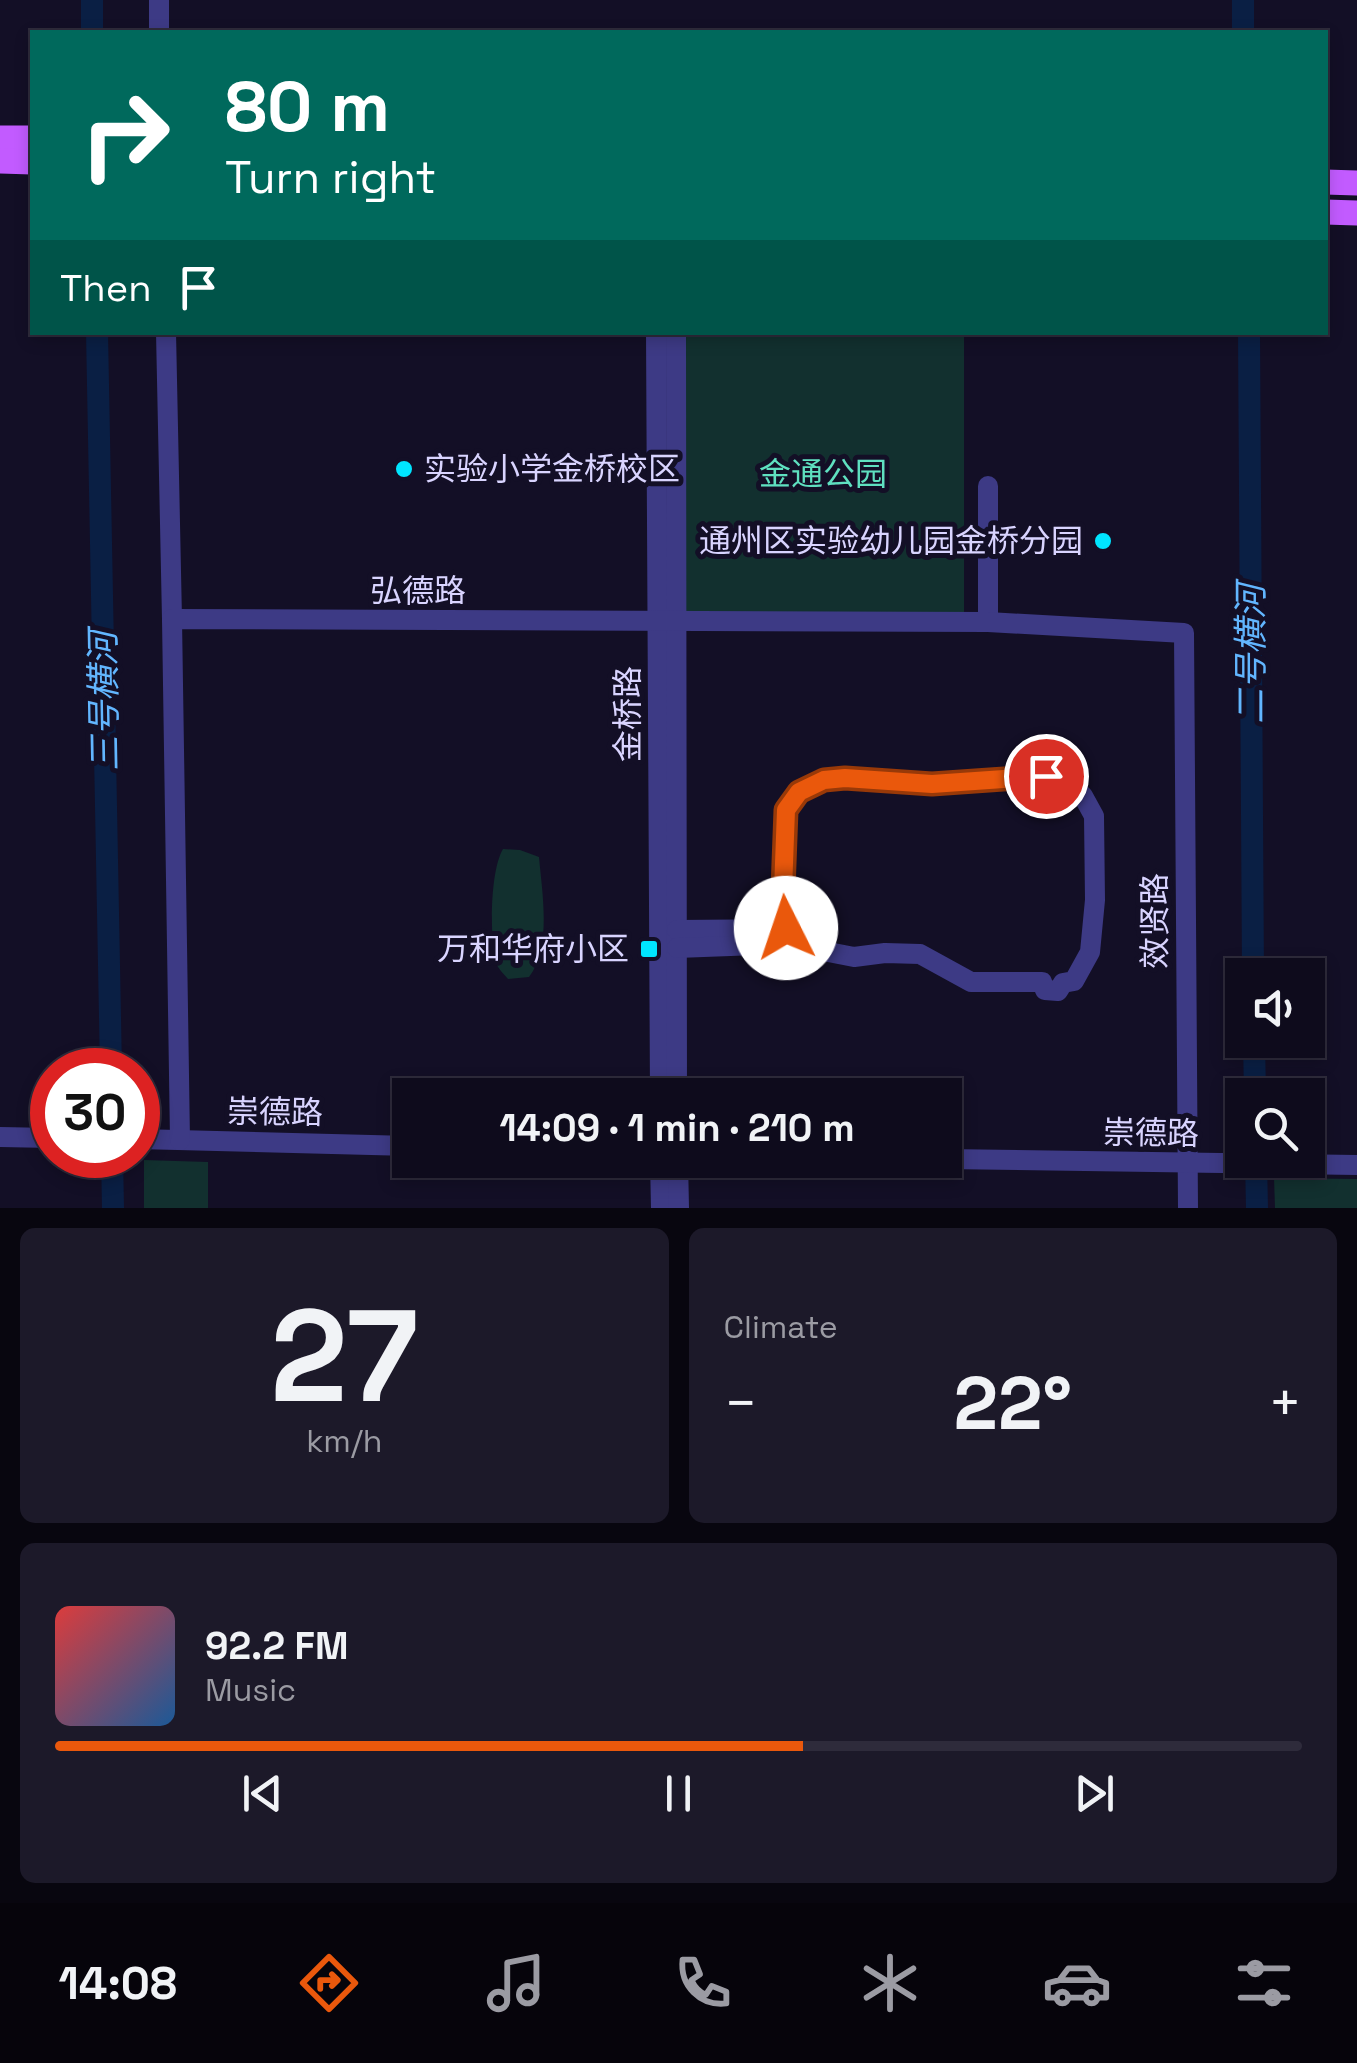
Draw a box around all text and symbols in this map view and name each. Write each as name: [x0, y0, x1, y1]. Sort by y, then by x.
text: 80 m: [225, 62, 390, 151]
icon: right: [60, 70, 190, 200]
text: Turn right: [225, 149, 436, 206]
icon: arrive: [171, 260, 226, 315]
text: Then: [60, 264, 151, 312]
place label: 实验小学金桥校区: [424, 449, 680, 489]
park label: 金通公园: [759, 454, 887, 494]
marker: 实验小学金桥校区: [393, 458, 415, 480]
place label: 通州区实验幼儿园金桥分园: [699, 521, 1083, 561]
marker: 通州区实验幼儿园金桥分园: [1092, 530, 1114, 552]
street label: 弘德路: [370, 571, 466, 611]
water label: 二号横河: [1229, 578, 1273, 724]
water label: 三号横河: [81, 625, 127, 771]
street label: 金桥路: [608, 666, 648, 762]
pin: [1004, 734, 1089, 819]
icon: arrive: [1019, 749, 1074, 804]
street label: 效贤路: [1135, 873, 1175, 969]
position arrow: [734, 876, 838, 980]
place label: 万和华府小区: [437, 929, 629, 969]
marker: 万和华府小区: [638, 938, 660, 960]
map controls: [1225, 958, 1325, 1178]
button: sound: [1225, 958, 1325, 1058]
speed limit sign: 30: [30, 1048, 160, 1178]
button: search: [1225, 1078, 1325, 1178]
street label: 崇德路: [227, 1091, 323, 1133]
text: 14:09 · 1 min · 210 m: [499, 1104, 855, 1152]
street label: 崇德路: [1103, 1112, 1199, 1154]
text: 27: [270, 1273, 418, 1439]
text: Climate: [724, 1307, 838, 1347]
text: 22°: [953, 1355, 1072, 1451]
text: −: [724, 1368, 758, 1438]
text: +: [1268, 1368, 1302, 1438]
text: km/h: [306, 1421, 382, 1461]
text: 92.2 FM: [205, 1622, 348, 1670]
text: Music: [205, 1670, 296, 1710]
icon: previous: [235, 1766, 290, 1821]
icon: pause: [651, 1766, 706, 1821]
icon: next: [1067, 1766, 1122, 1821]
icon: directions: [294, 1948, 364, 2018]
icon: music: [481, 1948, 551, 2018]
icon: phone: [668, 1948, 738, 2018]
icon: climate: [855, 1948, 925, 2018]
icon: car: [1042, 1948, 1112, 2018]
icon: filters: [1229, 1948, 1299, 2018]
text: 14:08: [58, 1955, 177, 2012]

